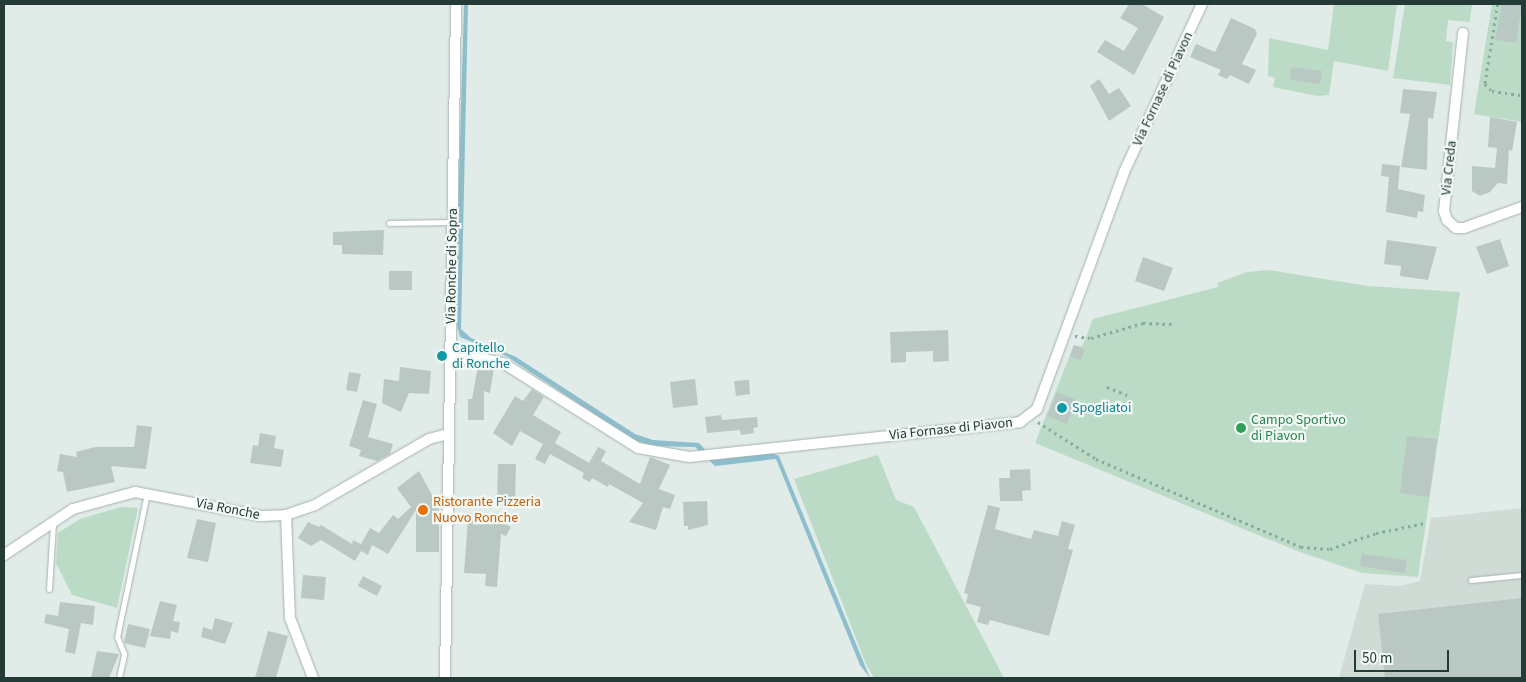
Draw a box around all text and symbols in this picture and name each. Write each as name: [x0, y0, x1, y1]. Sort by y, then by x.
street label: Via Fornase di Piavon: [1129, 29, 1197, 149]
street label: Via Creda: [1438, 140, 1460, 196]
street label: Via Ronche di Sopra: [443, 208, 461, 324]
place label: Capitello di Ronche: [452, 340, 510, 372]
marker: Capitello di Ronche: [436, 350, 448, 362]
place label: Spogliatoi: [1072, 400, 1131, 416]
marker: Spogliatoi: [1056, 402, 1068, 414]
place label: Campo Sportivo di Piavon: [1251, 412, 1346, 444]
street label: Via Fornase di Piavon: [888, 414, 1014, 444]
marker: Campo Sportivo di Piavon: [1235, 422, 1247, 434]
place label: Ristorante Pizzeria Nuovo Ronche: [433, 494, 541, 526]
street label: Via Ronche: [195, 495, 261, 523]
marker: Ristorante Pizzeria Nuovo Ronche: [417, 504, 429, 516]
scale bar: [1356, 640, 1451, 672]
text: 50 m: [1362, 648, 1392, 669]

